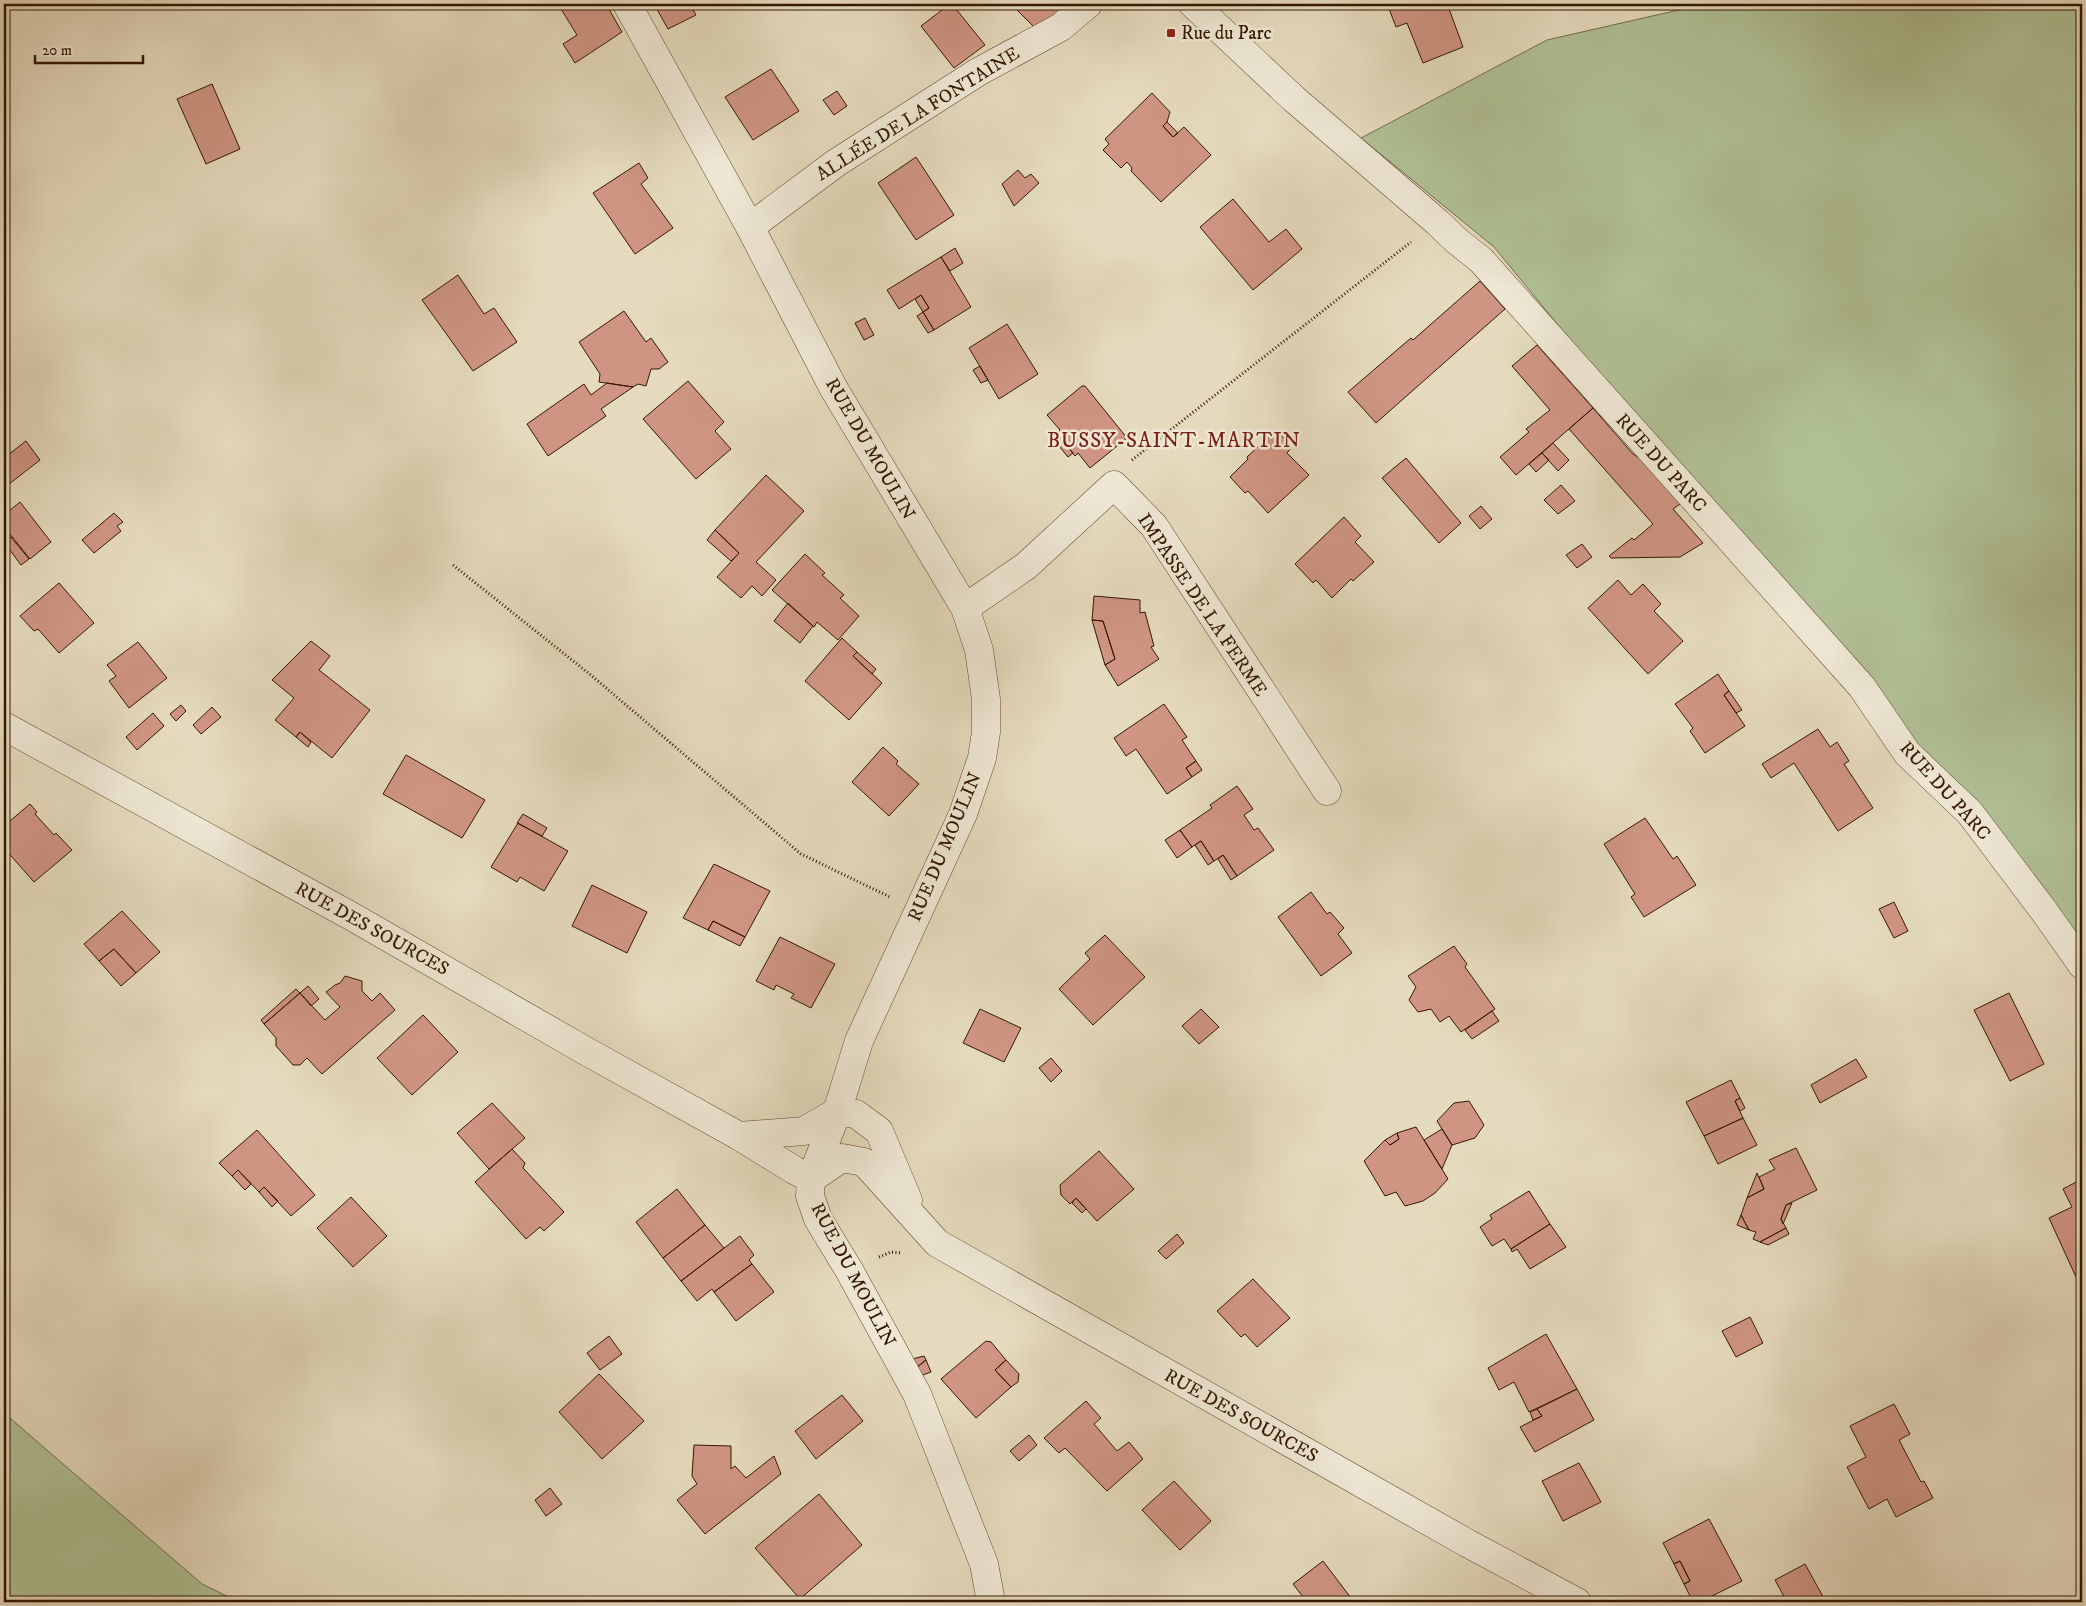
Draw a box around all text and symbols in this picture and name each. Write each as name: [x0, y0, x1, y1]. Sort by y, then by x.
place label: Rue du Parc: [1181, 22, 1272, 45]
marker: Rue du Parc: [1165, 27, 1177, 39]
scale bar: [35, 32, 142, 64]
text: 20 m: [42, 41, 72, 60]
street label: ALLÉE DE LA FONTAINE: [812, 41, 1024, 186]
street label: RUE DU MOULIN: [820, 374, 920, 524]
street label: RUE DU PARC: [1611, 409, 1711, 517]
district label: BUSSY-SAINT-MARTIN: [1047, 428, 1301, 454]
street label: IMPASSE DE LA FERME: [1132, 509, 1272, 701]
street label: RUE DU PARC: [1895, 737, 1995, 845]
street label: RUE DU MOULIN: [903, 769, 987, 925]
street label: RUE DES SOURCES: [291, 877, 453, 981]
street label: RUE DU MOULIN: [805, 1199, 901, 1351]
street label: RUE DES SOURCES: [1160, 1364, 1322, 1468]

